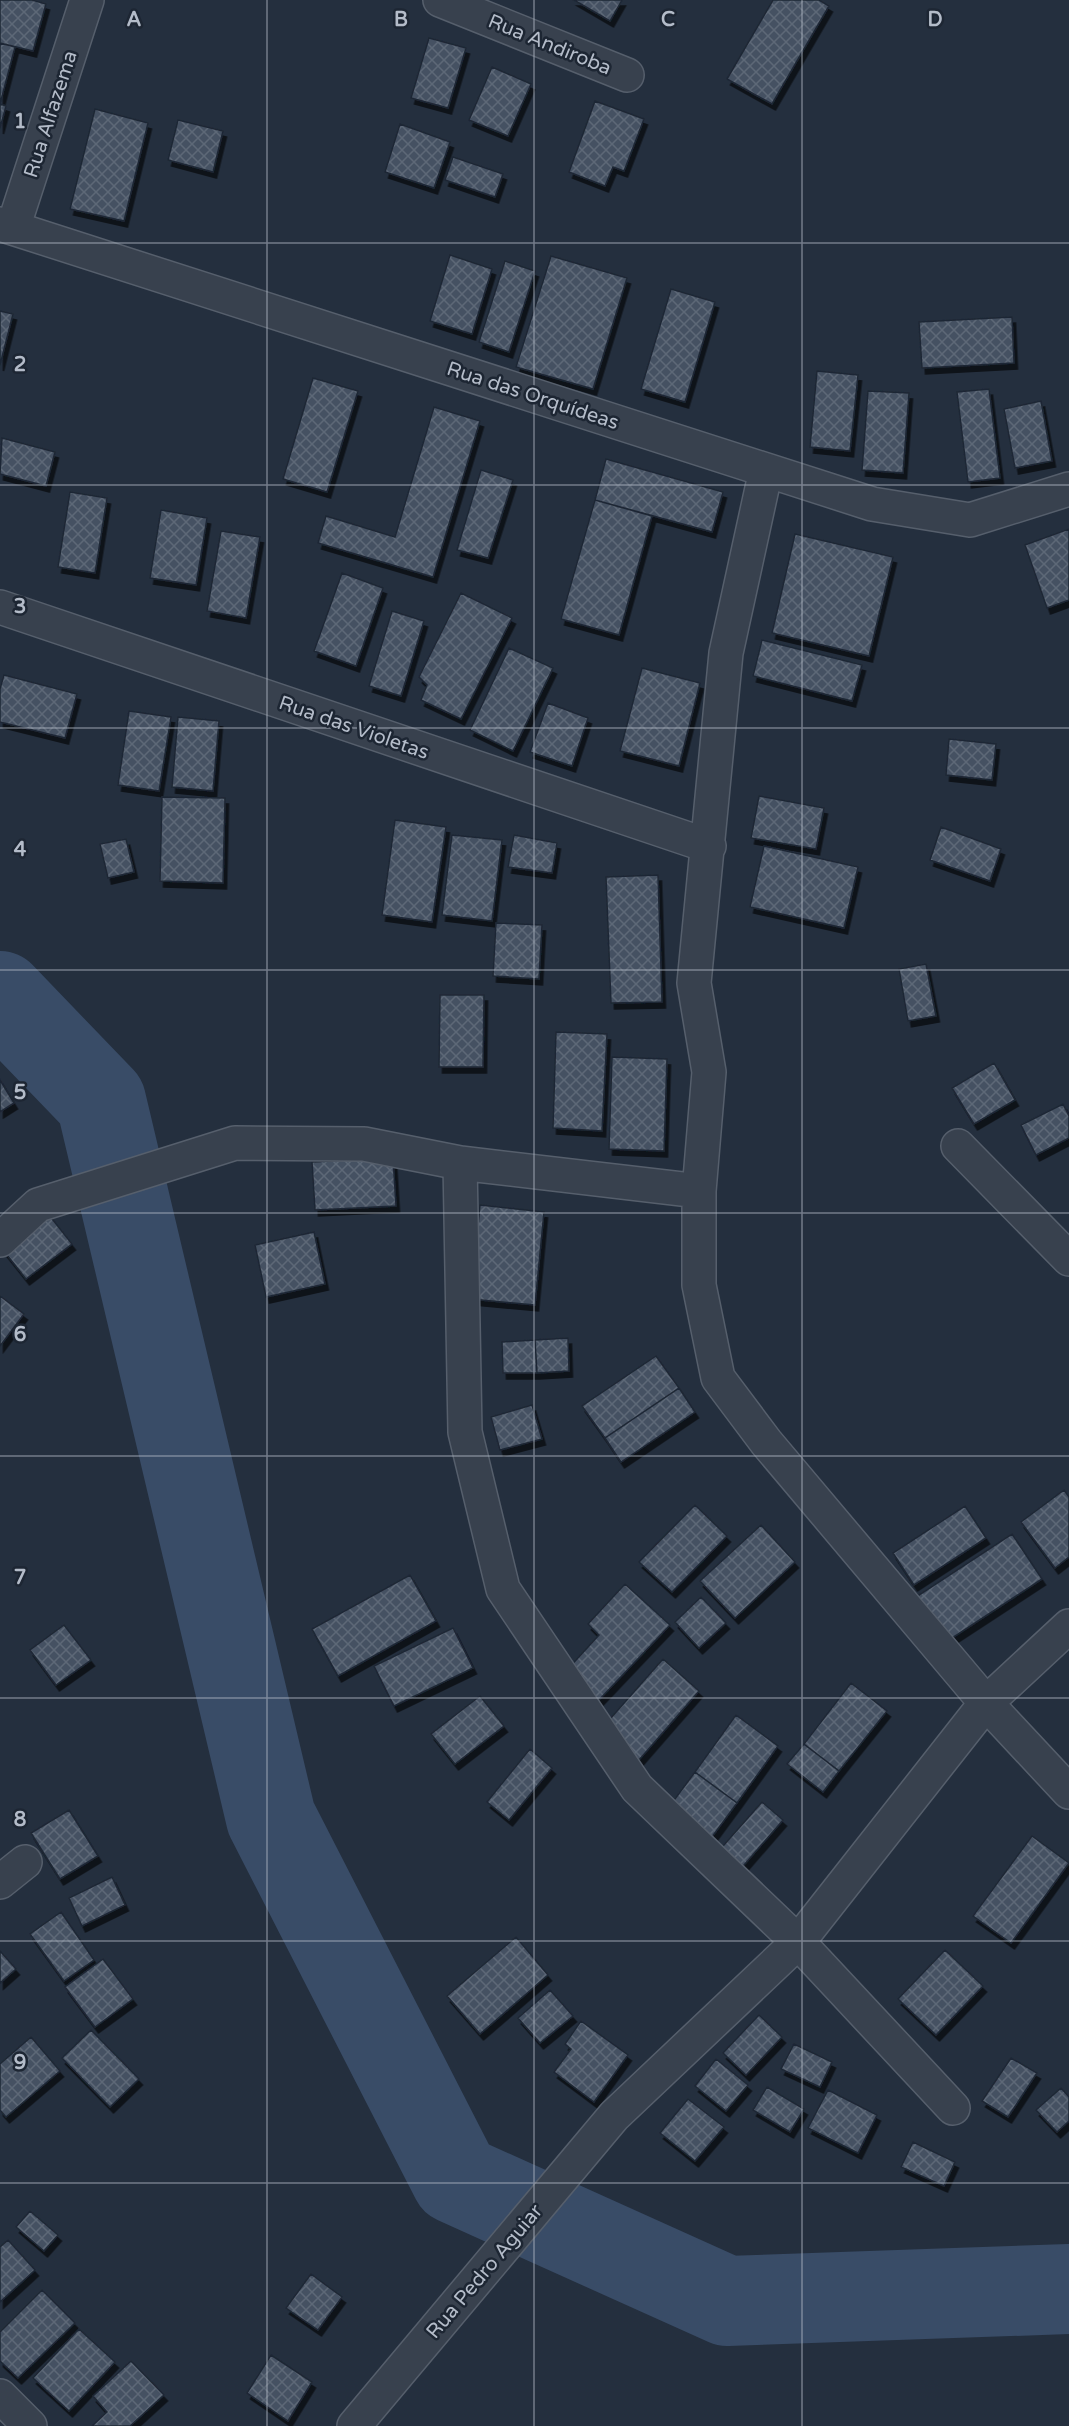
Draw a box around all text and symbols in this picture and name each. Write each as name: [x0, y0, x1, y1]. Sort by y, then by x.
text: A: [127, 8, 142, 32]
text: B: [394, 8, 408, 32]
text: C: [661, 8, 675, 32]
text: D: [927, 8, 943, 32]
street label: Rua Andiroba: [484, 9, 615, 81]
street label: Rua Alfazema: [19, 48, 83, 181]
text: 1: [14, 110, 26, 134]
text: 2: [14, 353, 26, 377]
street label: Rua das Orquídeas: [444, 357, 622, 435]
text: 3: [14, 595, 26, 619]
street label: Rua das Violetas: [275, 691, 432, 765]
text: 4: [14, 838, 27, 862]
text: 5: [14, 1081, 26, 1105]
text: 6: [14, 1323, 26, 1347]
text: 7: [14, 1566, 26, 1590]
text: 8: [14, 1808, 26, 1832]
text: 9: [14, 2051, 26, 2075]
street label: Rua Pedro Aguiar: [422, 2199, 548, 2344]

